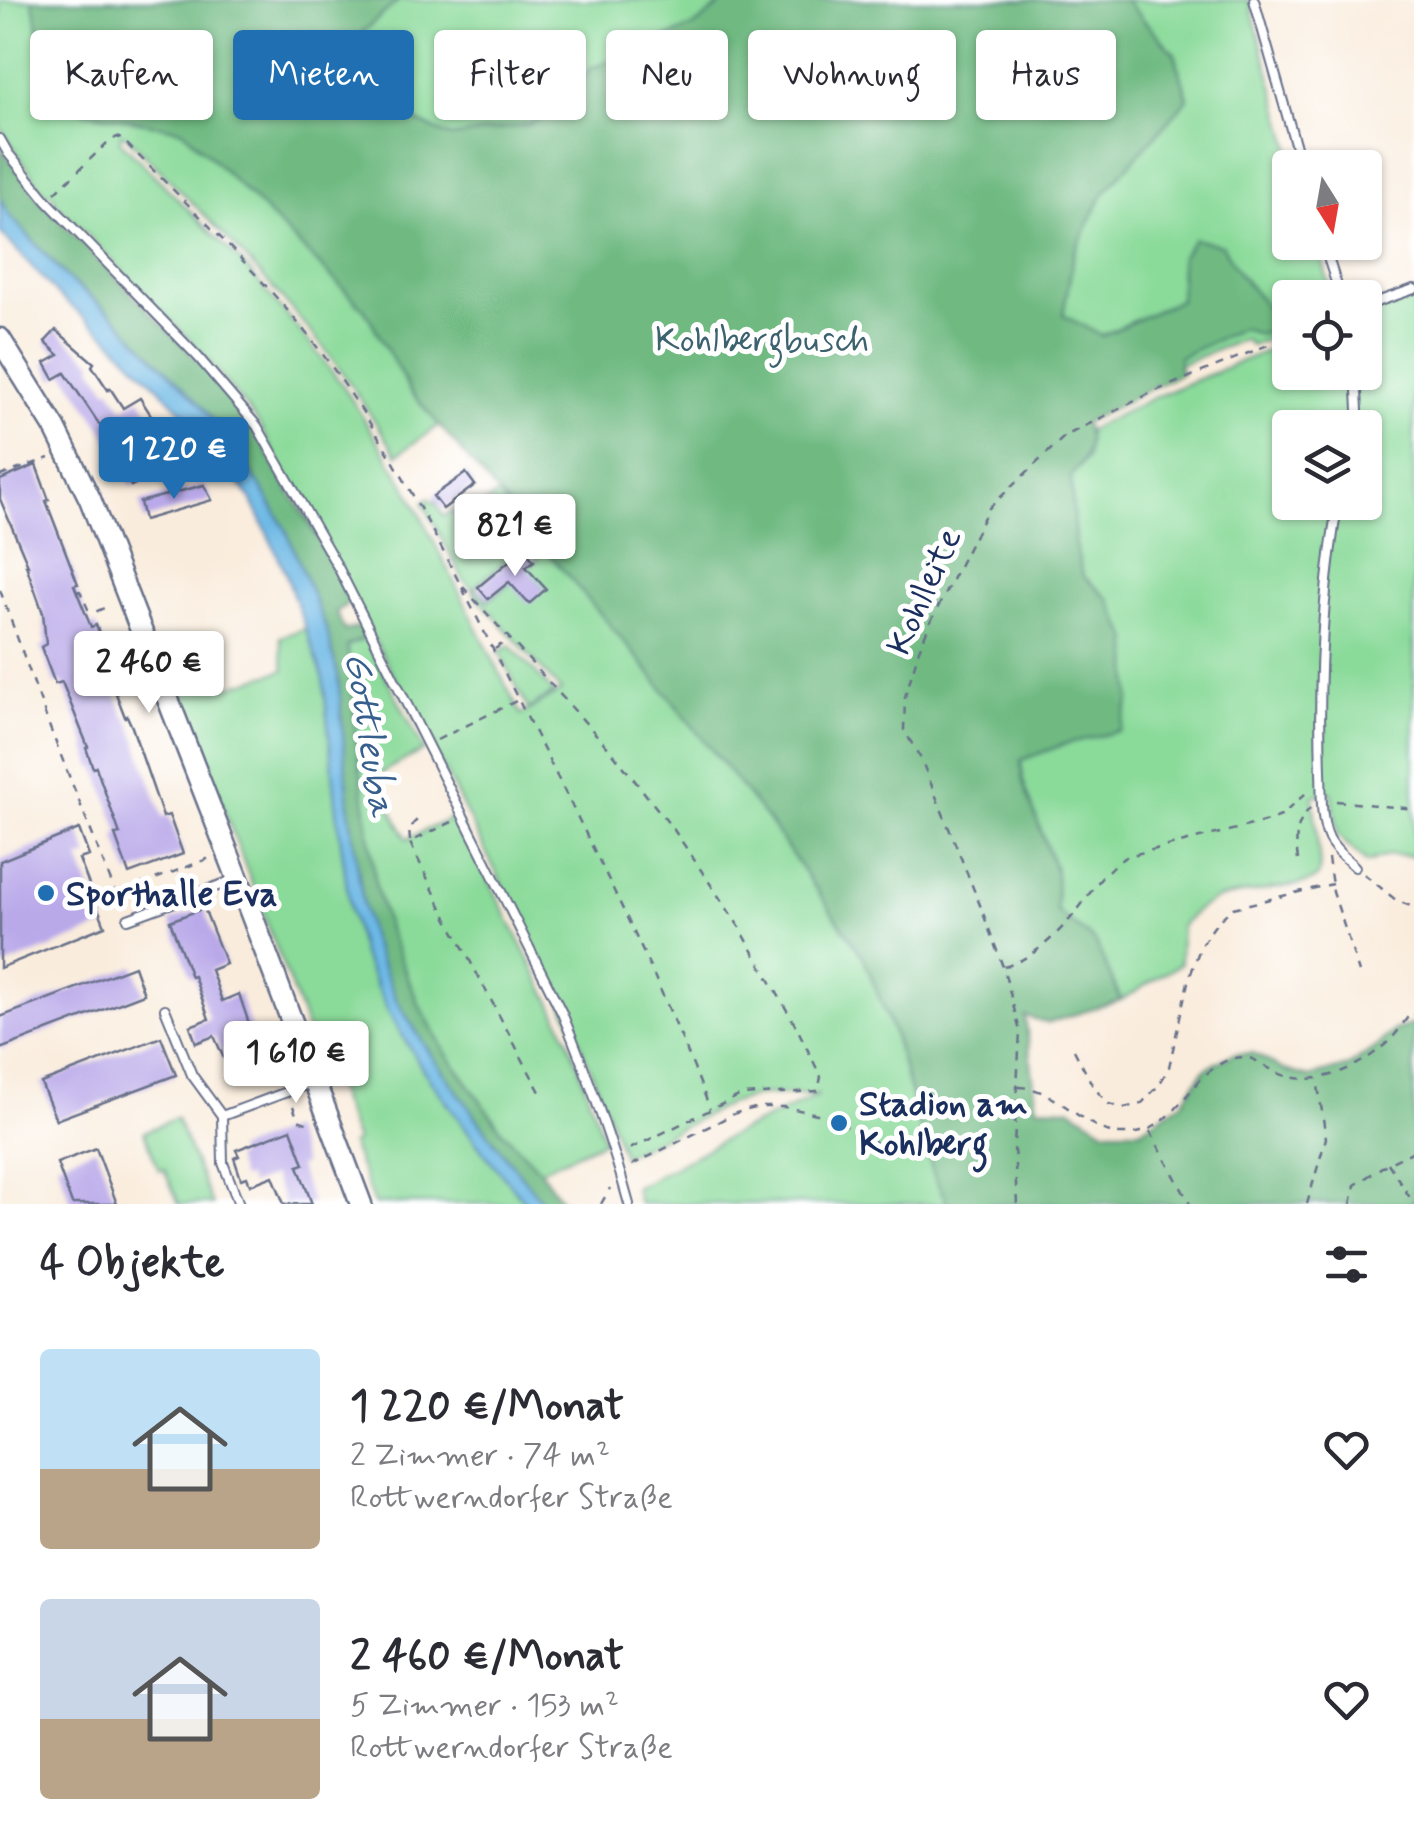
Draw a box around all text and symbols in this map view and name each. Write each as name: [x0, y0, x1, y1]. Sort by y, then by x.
chip: Kaufen: [30, 30, 213, 120]
chip: Mieten: [233, 30, 414, 120]
chip: Filter: [434, 30, 586, 120]
chip: Neu: [606, 30, 728, 120]
chip: Wohnung: [748, 30, 956, 120]
chip: Haus: [976, 30, 1116, 120]
north arrow: [1272, 150, 1382, 260]
map controls: [1272, 150, 1382, 520]
button: locate: [1272, 280, 1382, 390]
park label: Kohlbergbusch: [655, 318, 869, 368]
button: layers: [1272, 410, 1382, 520]
pin: 1 220 €: [82, 417, 266, 502]
text: 1 220 €: [121, 428, 227, 470]
pin: 821 €: [445, 494, 585, 579]
text: 821 €: [476, 505, 554, 547]
street label: Kohlleite: [877, 521, 973, 662]
pin: 2 460 €: [57, 631, 241, 716]
text: 2 460 €: [96, 642, 202, 684]
water label: Gottleuba: [331, 649, 406, 821]
place label: Sporthalle Eva: [66, 872, 277, 918]
marker: Sporthalle Eva: [35, 882, 57, 904]
pin: 1 610 €: [204, 1021, 388, 1106]
text: 1 610 €: [246, 1032, 346, 1074]
place label: Stadion am Kohlberg: [859, 1082, 1028, 1173]
marker: Stadion am Kohlberg: [828, 1112, 850, 1134]
text: 4 Objekte: [40, 1237, 225, 1292]
icon: filters: [1319, 1237, 1374, 1292]
text: 1 220 €/Monat: [350, 1380, 624, 1435]
icon: home: [120, 1389, 240, 1509]
icon: heart: [1319, 1422, 1374, 1477]
text: 2 Zimmer · 74 m²: [350, 1435, 610, 1477]
text: Rottwerndorfer Straße: [350, 1477, 673, 1519]
text: 2 460 €/Monat: [350, 1630, 624, 1685]
icon: home: [120, 1639, 240, 1759]
icon: heart: [1319, 1672, 1374, 1727]
text: 5 Zimmer · 153 m²: [350, 1685, 619, 1727]
text: Rottwerndorfer Straße: [350, 1727, 673, 1769]

